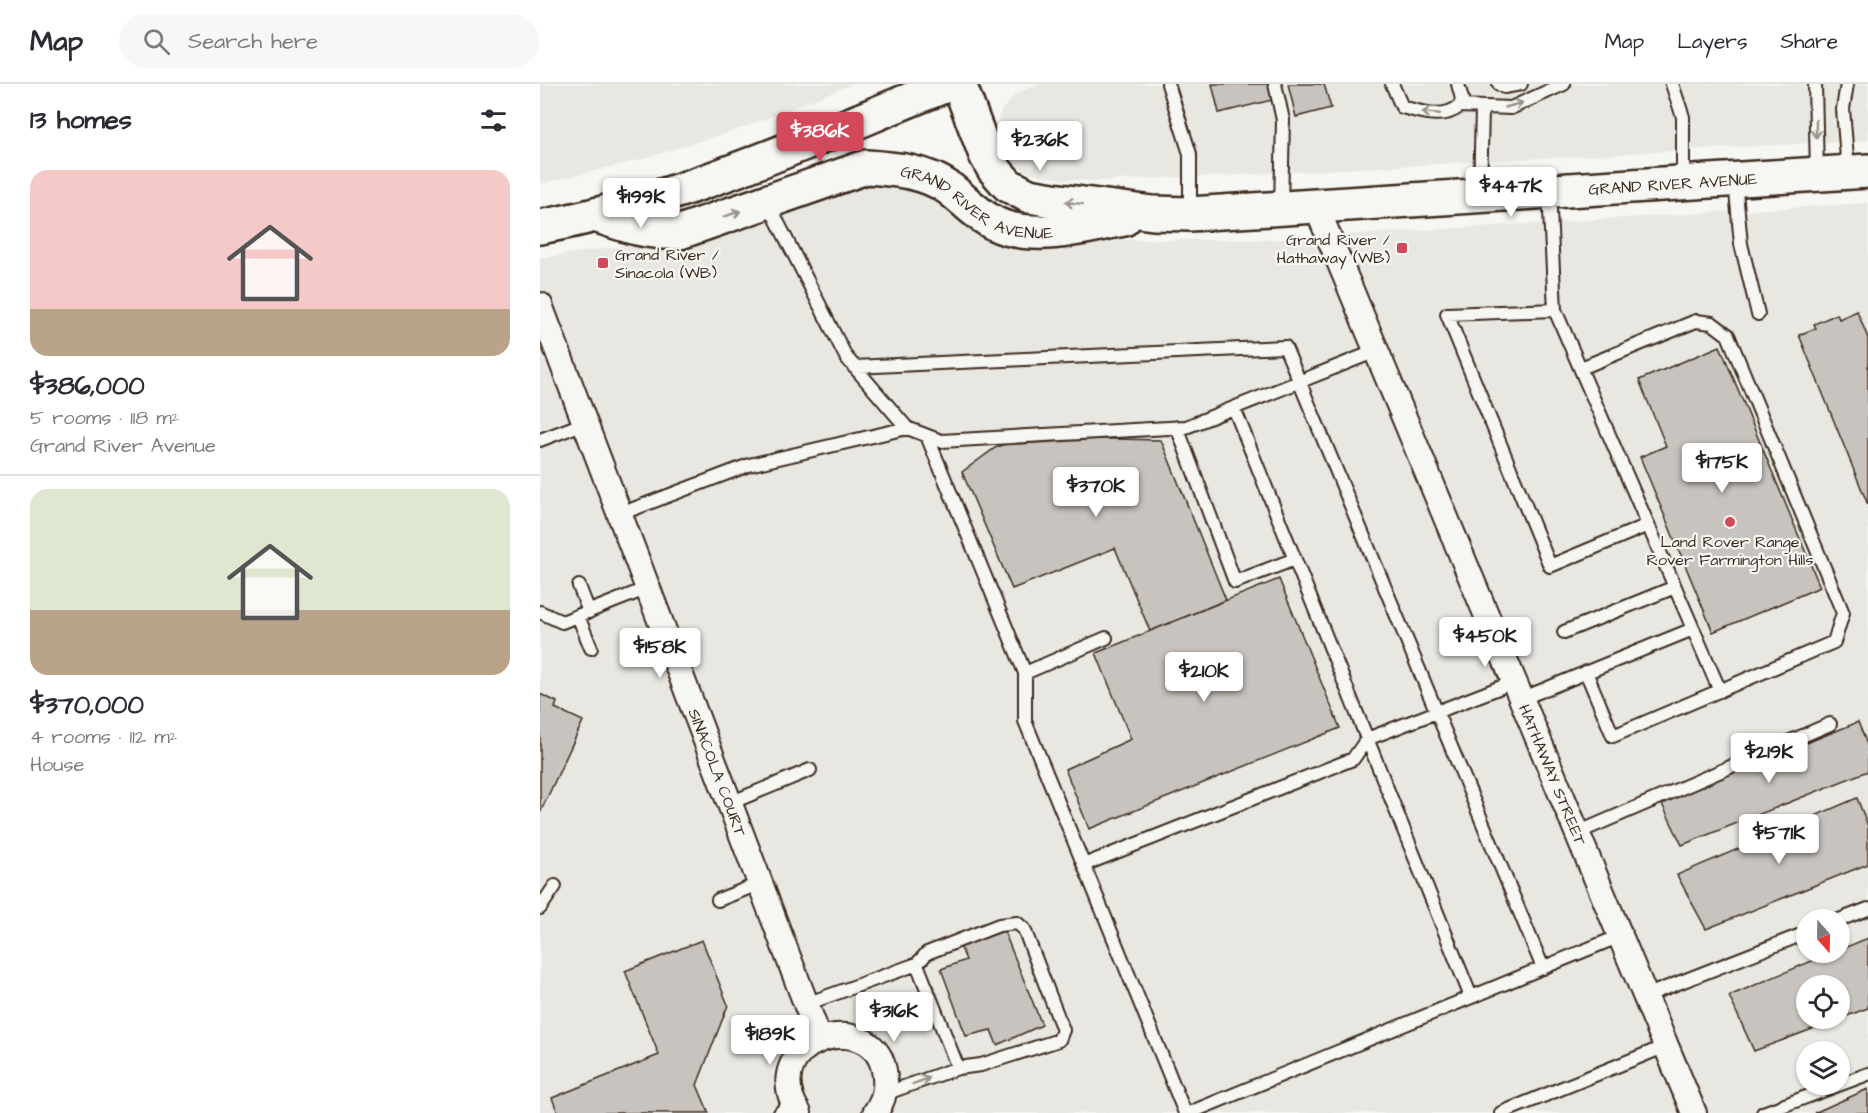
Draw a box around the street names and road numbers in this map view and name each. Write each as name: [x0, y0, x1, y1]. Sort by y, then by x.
street label: GRAND RIVER AVENUE: [899, 160, 1054, 244]
street label: GRAND RIVER AVENUE: [1588, 168, 1758, 201]
street label: HATHAWAY STREET: [1513, 701, 1591, 849]
street label: SINACOLA COURT: [683, 706, 751, 840]

